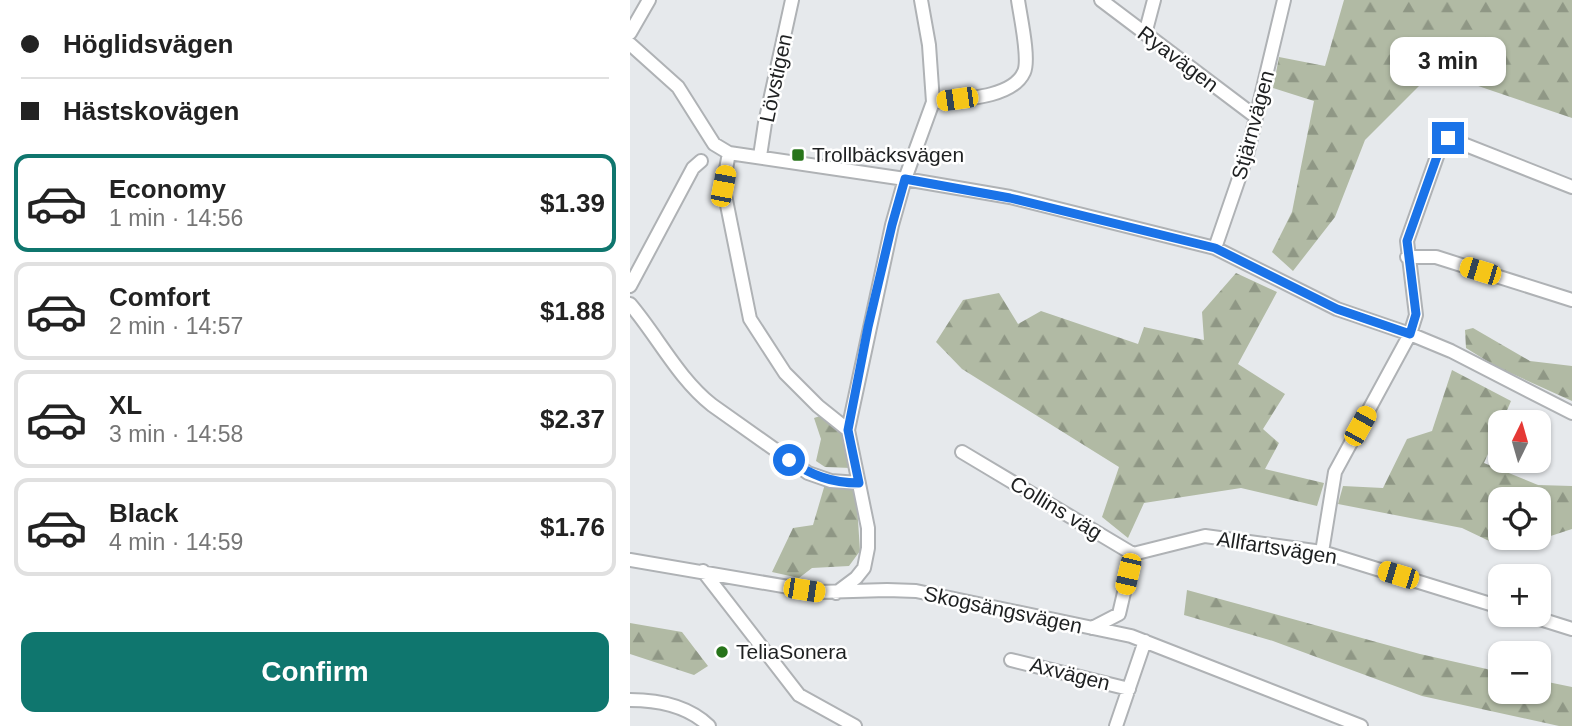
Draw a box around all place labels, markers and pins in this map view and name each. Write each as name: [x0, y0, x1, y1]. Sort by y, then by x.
place label: Trollbäcksvägen: [812, 143, 964, 166]
marker: Trollbäcksvägen: [790, 147, 806, 163]
place label: TeliaSonera: [736, 640, 847, 663]
marker: TeliaSonera: [714, 644, 730, 660]

